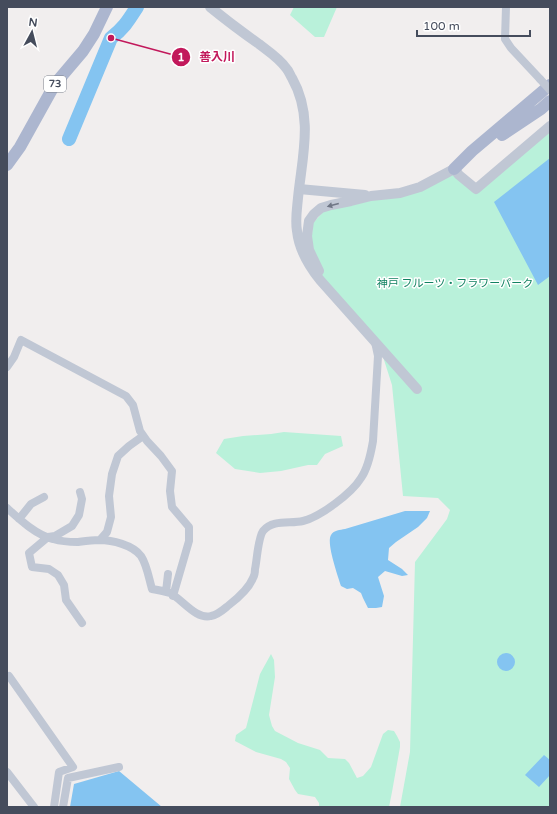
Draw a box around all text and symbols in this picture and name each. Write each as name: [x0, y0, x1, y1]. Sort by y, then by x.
north arrow: [12, 12, 52, 52]
scale bar: [417, 12, 530, 38]
text: N: [28, 16, 38, 30]
text: 100 m: [423, 19, 460, 33]
callout: 善入川: [171, 45, 243, 69]
text: 1: [177, 50, 185, 64]
text: 善入川: [199, 50, 235, 64]
road number: 73: [44, 76, 66, 92]
one-way arrow: [327, 202, 339, 208]
park label: 神戸 フルーツ・フラワーパーク: [377, 277, 533, 290]

